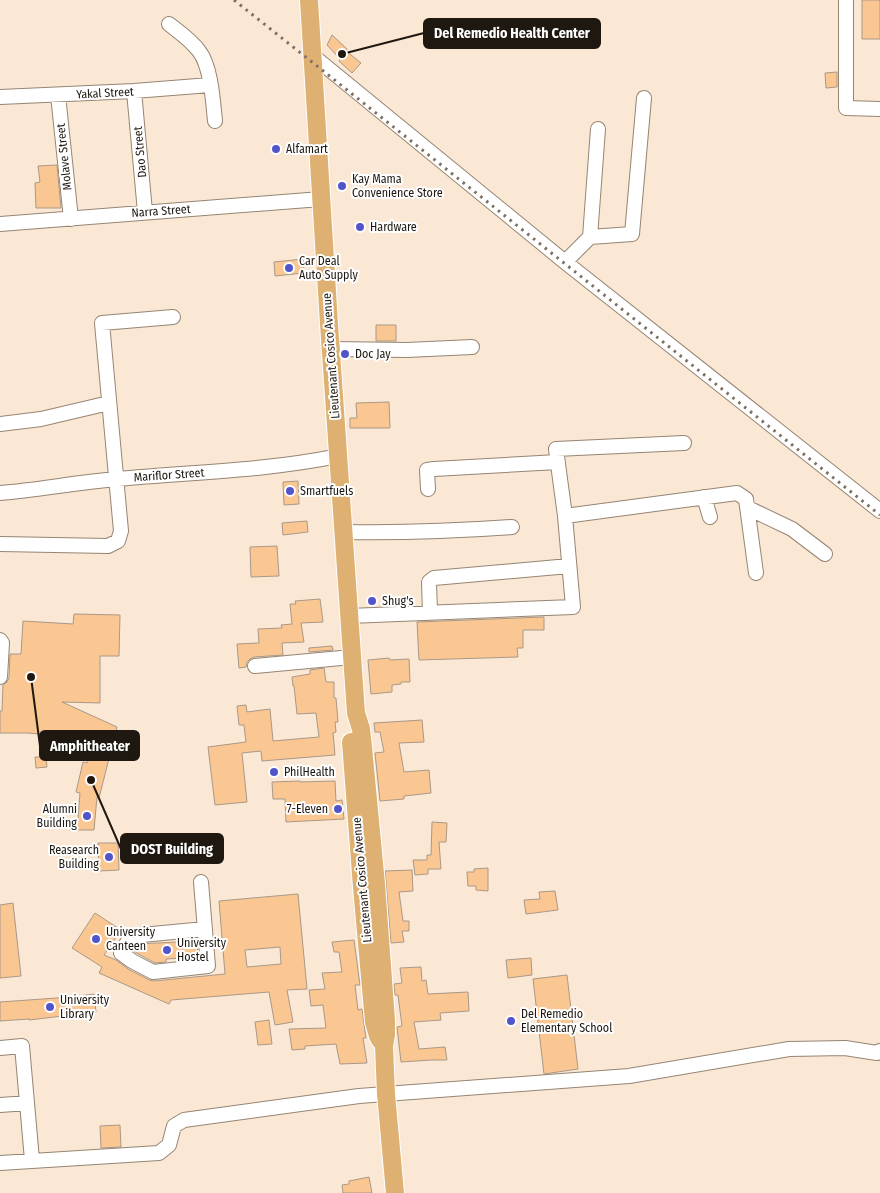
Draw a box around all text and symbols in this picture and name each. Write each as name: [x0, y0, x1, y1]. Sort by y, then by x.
callout: Del Remedio Health Center: [424, 19, 600, 48]
text: Del Remedio Health Center: [434, 25, 591, 42]
street label: Yakal Street: [76, 84, 134, 101]
street label: Molave Street: [54, 123, 74, 191]
street label: Dao Street: [131, 126, 149, 178]
place label: Alfamart: [286, 142, 328, 156]
marker: Alfamart: [270, 143, 282, 155]
place label: Kay Mama Convenience Store: [352, 172, 443, 200]
marker: Kay Mama Convenience Store: [336, 180, 348, 192]
street label: Narra Street: [131, 202, 191, 220]
place label: Hardware: [370, 220, 417, 234]
marker: Hardware: [354, 221, 366, 233]
place label: Car Deal Auto Supply: [299, 254, 359, 282]
marker: Car Deal Auto Supply: [283, 262, 295, 274]
street label: Lieutenant Cosico Avenue: [320, 293, 342, 419]
place label: Doc Jay: [355, 347, 391, 361]
marker: Doc Jay: [339, 348, 351, 360]
street label: Mariflor Street: [133, 466, 205, 484]
place label: Smartfuels: [300, 484, 353, 498]
marker: Smartfuels: [284, 485, 296, 497]
place label: Shug's: [382, 594, 414, 608]
marker: Shug's: [366, 595, 378, 607]
callout: Amphitheater: [40, 731, 139, 760]
text: Amphitheater: [49, 738, 131, 755]
place label: PhilHealth: [284, 765, 335, 779]
marker: PhilHealth: [268, 766, 280, 778]
place label: Alumni Building: [37, 802, 77, 830]
place label: 7-Eleven: [287, 802, 328, 816]
marker: 7-Eleven: [332, 803, 344, 815]
marker: Alumni Building: [81, 810, 93, 822]
street label: Lieutenant Cosico Avenue: [350, 817, 374, 943]
callout: DOST Building: [121, 834, 223, 863]
text: DOST Building: [131, 841, 213, 858]
place label: Reasearch Building: [49, 843, 99, 871]
marker: Reasearch Building: [103, 851, 115, 863]
place label: University Canteen: [106, 925, 156, 953]
marker: University Canteen: [90, 933, 102, 945]
place label: University Hostel: [177, 936, 227, 964]
marker: University Hostel: [161, 944, 173, 956]
place label: University Library: [60, 993, 110, 1021]
marker: University Library: [44, 1001, 56, 1013]
place label: Del Remedio Elementary School: [521, 1007, 612, 1035]
marker: Del Remedio Elementary School: [505, 1015, 517, 1027]

